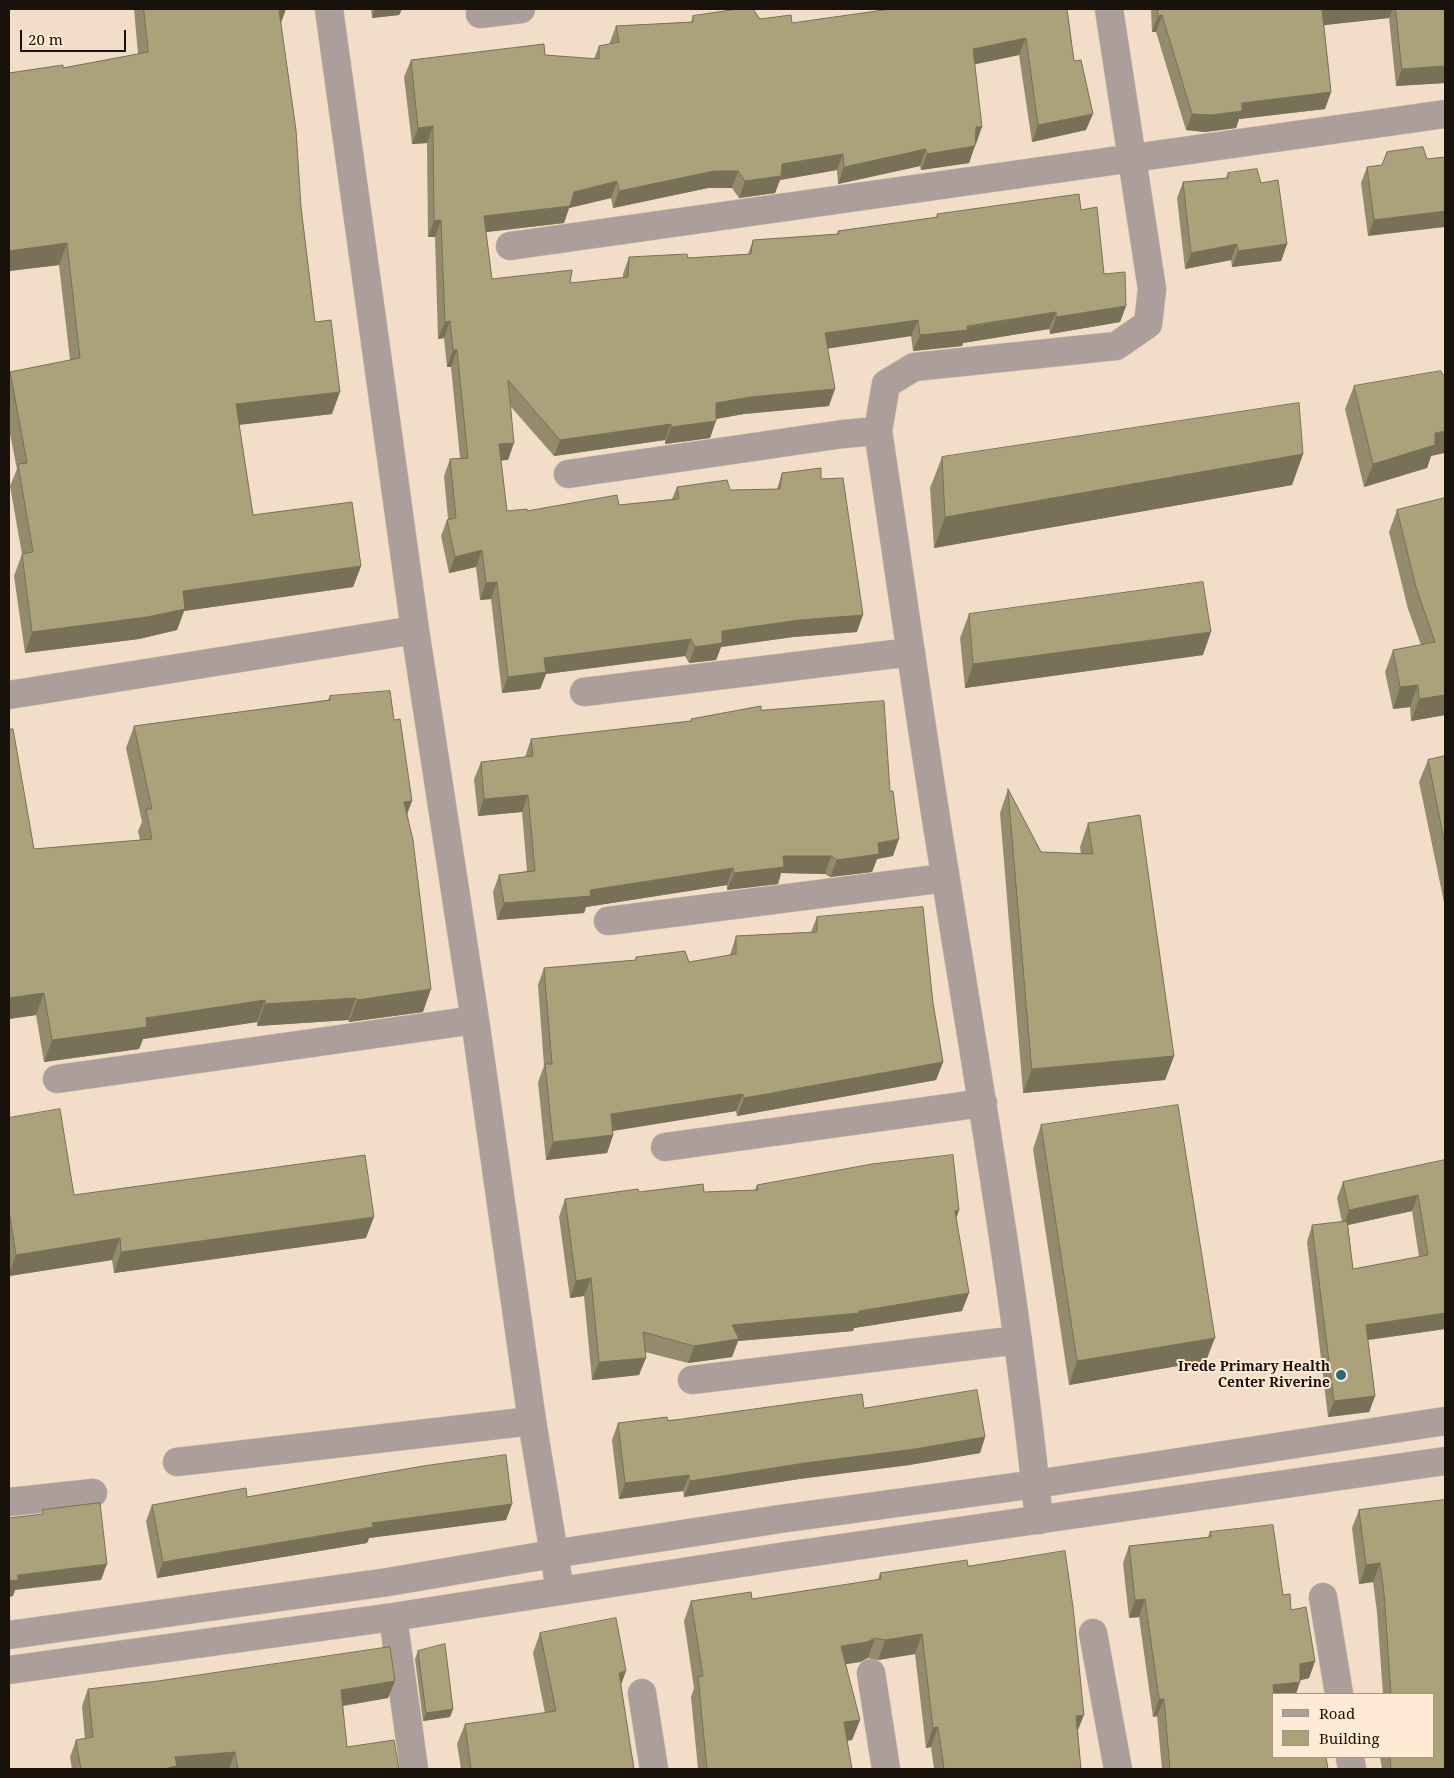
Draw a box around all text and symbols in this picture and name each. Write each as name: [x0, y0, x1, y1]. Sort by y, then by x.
scale bar: [22, 20, 129, 52]
text: 20 m: [28, 29, 63, 49]
place label: Irede Primary Health Center Riverine: [1178, 1359, 1330, 1391]
marker: Irede Primary Health Center Riverine: [1334, 1368, 1348, 1382]
legend: [1272, 1693, 1434, 1758]
text: Road: [1319, 1703, 1355, 1723]
text: Building: [1319, 1728, 1380, 1748]

